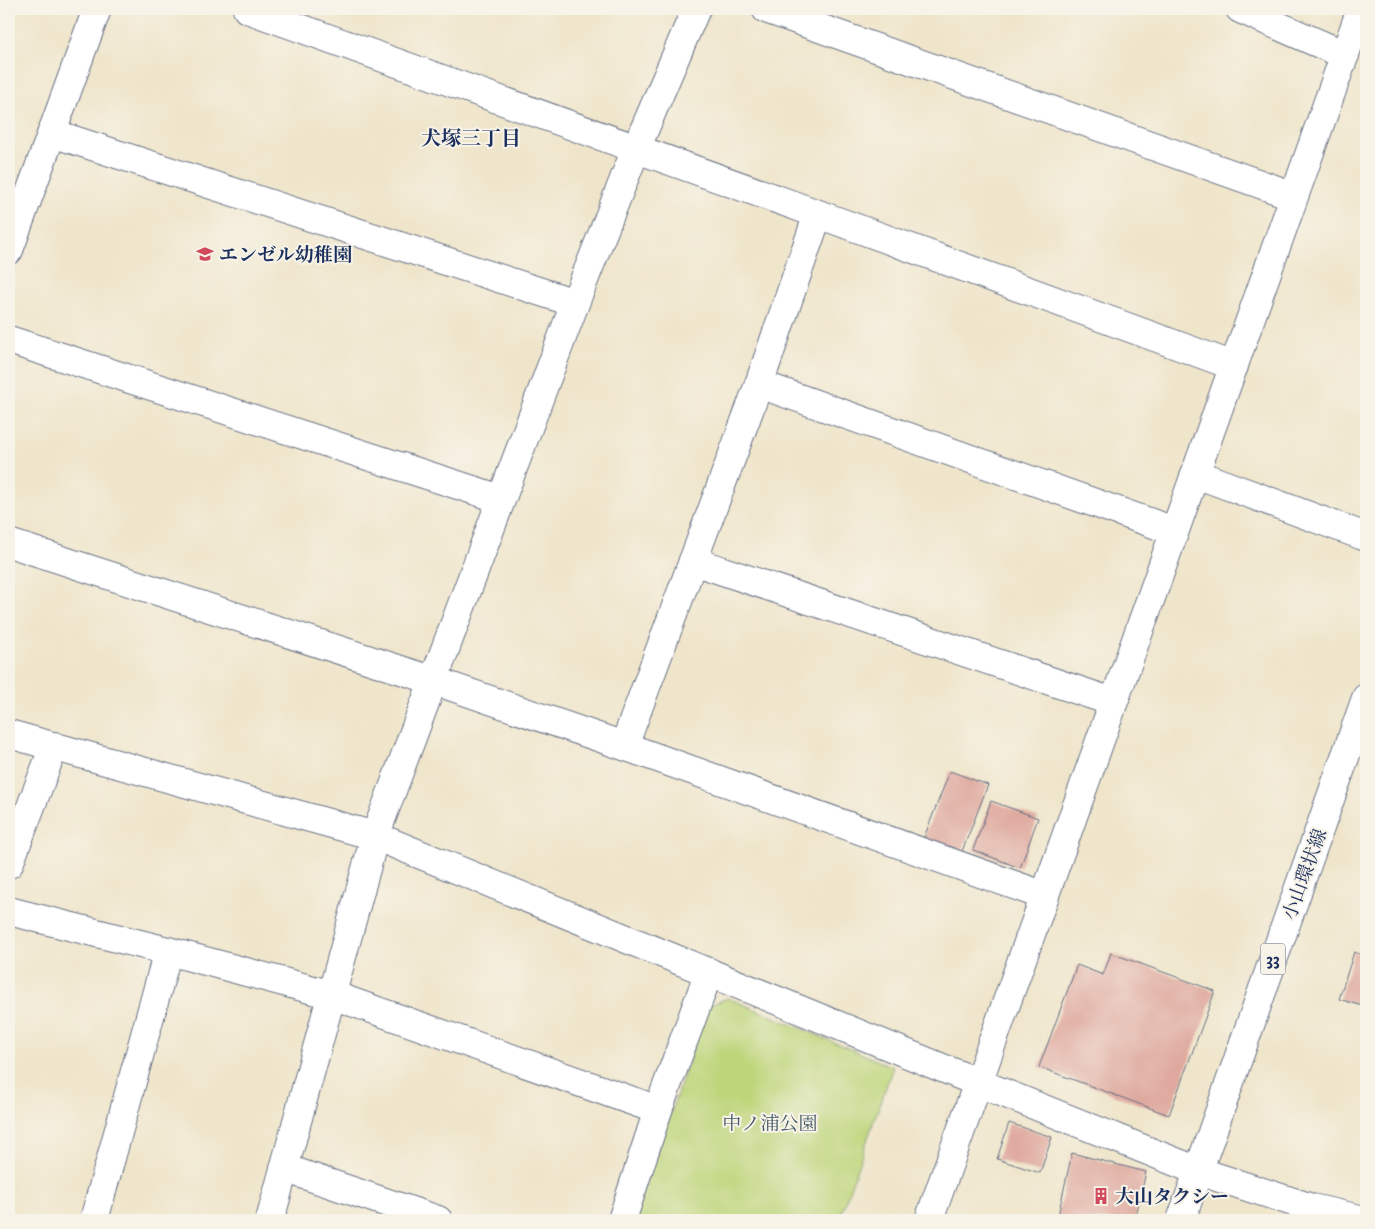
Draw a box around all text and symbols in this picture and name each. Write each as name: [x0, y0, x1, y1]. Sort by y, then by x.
district label: 犬塚三丁目: [421, 127, 521, 152]
school or university icon: エンゼル幼稚園: [195, 244, 215, 264]
place label: エンゼル幼稚園: [219, 244, 352, 267]
street label: 小山環状線: [1278, 826, 1332, 923]
road number: 33: [1260, 944, 1286, 974]
park label: 中ノ浦公園: [722, 1113, 818, 1136]
building icon: 大山タクシー: [1091, 1186, 1111, 1206]
place label: 大山タクシー: [1115, 1186, 1229, 1209]

